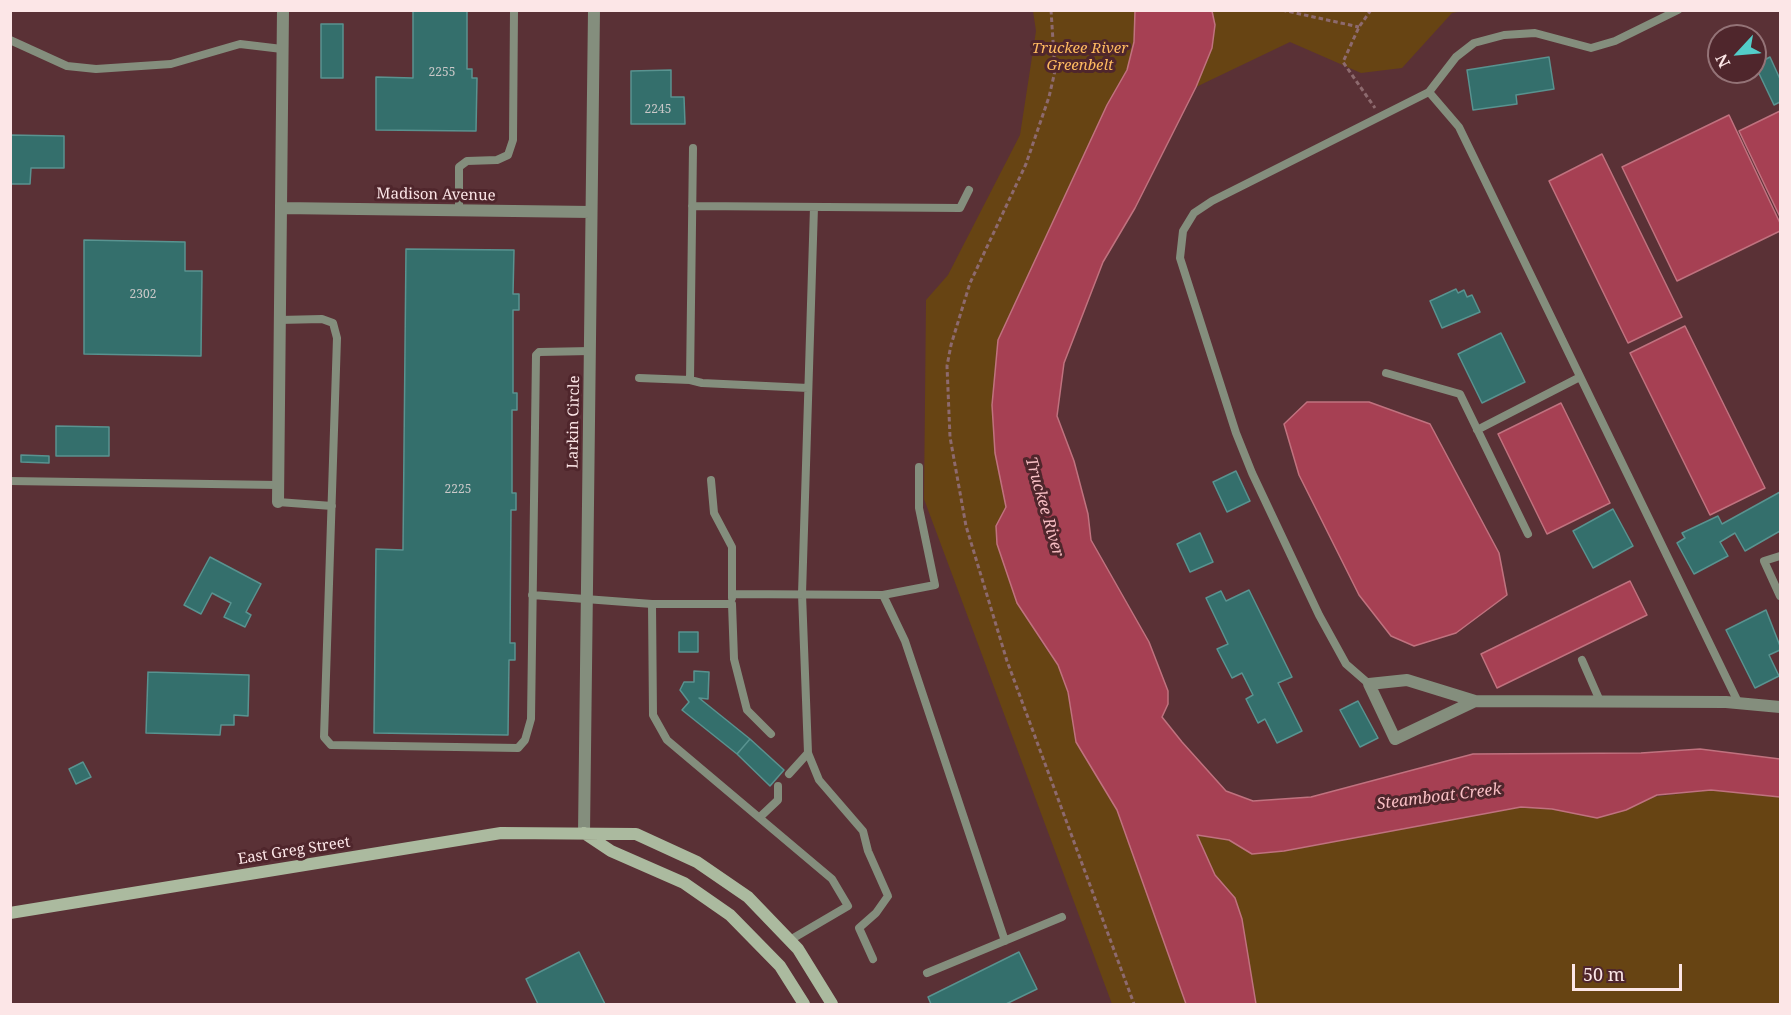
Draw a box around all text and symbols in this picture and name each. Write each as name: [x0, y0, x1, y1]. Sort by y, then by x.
north arrow: [1707, 24, 1767, 84]
park label: Truckee River Greenbelt: [1032, 40, 1128, 75]
text: N: [1710, 51, 1735, 72]
house number: 2255: [429, 66, 455, 80]
house number: 2245: [645, 103, 671, 117]
street label: Madison Avenue: [376, 185, 496, 205]
house number: 2302: [130, 288, 156, 302]
street label: Larkin Circle: [564, 375, 584, 469]
water label: Truckee River: [1021, 455, 1067, 559]
house number: 2225: [445, 483, 471, 497]
water label: Steamboat Creek: [1375, 780, 1503, 814]
street label: East Greg Street: [237, 833, 351, 869]
scale bar: [1575, 952, 1684, 990]
text: 50 m: [1583, 962, 1625, 986]

